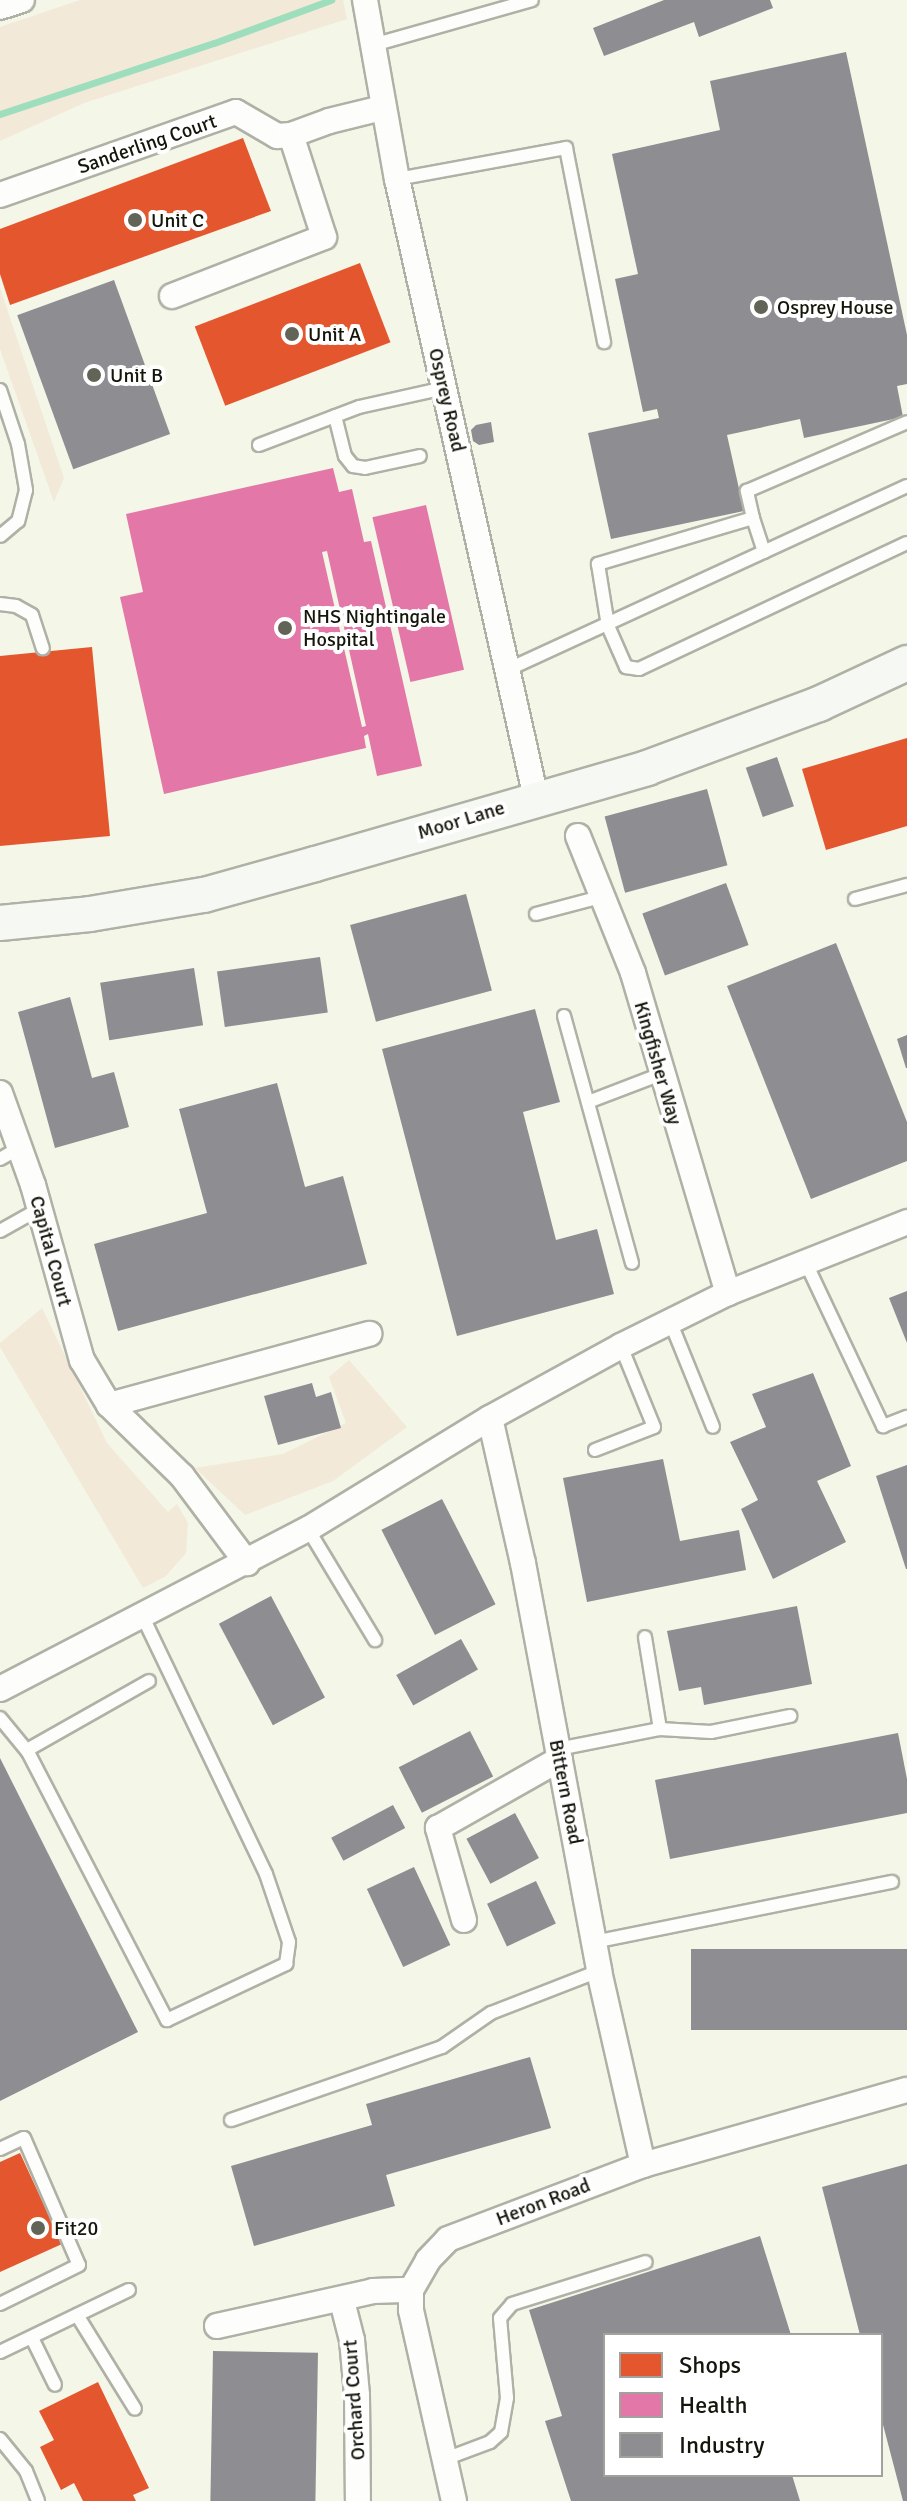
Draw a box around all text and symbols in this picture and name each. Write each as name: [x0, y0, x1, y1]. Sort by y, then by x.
street label: Sanderling Court: [74, 109, 220, 179]
place label: Unit C: [151, 208, 204, 232]
marker: Unit C: [126, 211, 144, 229]
place label: Osprey House: [777, 295, 894, 319]
marker: Osprey House: [752, 298, 770, 316]
place label: Unit A: [308, 322, 361, 346]
marker: Unit A: [283, 325, 301, 343]
street label: Osprey Road: [423, 346, 471, 454]
place label: Unit B: [110, 363, 163, 387]
marker: Unit B: [85, 366, 103, 384]
place label: NHS Nightingale Hospital: [303, 604, 446, 651]
marker: NHS Nightingale Hospital: [274, 617, 296, 639]
street label: Moor Lane: [414, 795, 508, 845]
street label: Kingfisher Way: [629, 998, 687, 1128]
street label: Capital Court: [25, 1193, 77, 1309]
street label: Bittern Road: [544, 1737, 588, 1847]
street label: Heron Road: [492, 2173, 594, 2231]
place label: Fit20: [54, 2216, 98, 2240]
marker: Fit20: [29, 2219, 47, 2237]
legend: [603, 2333, 883, 2477]
street label: Orchard Court: [338, 2339, 370, 2461]
text: Shops: [679, 2350, 741, 2380]
text: Health: [679, 2390, 748, 2420]
text: Industry: [679, 2430, 765, 2460]

